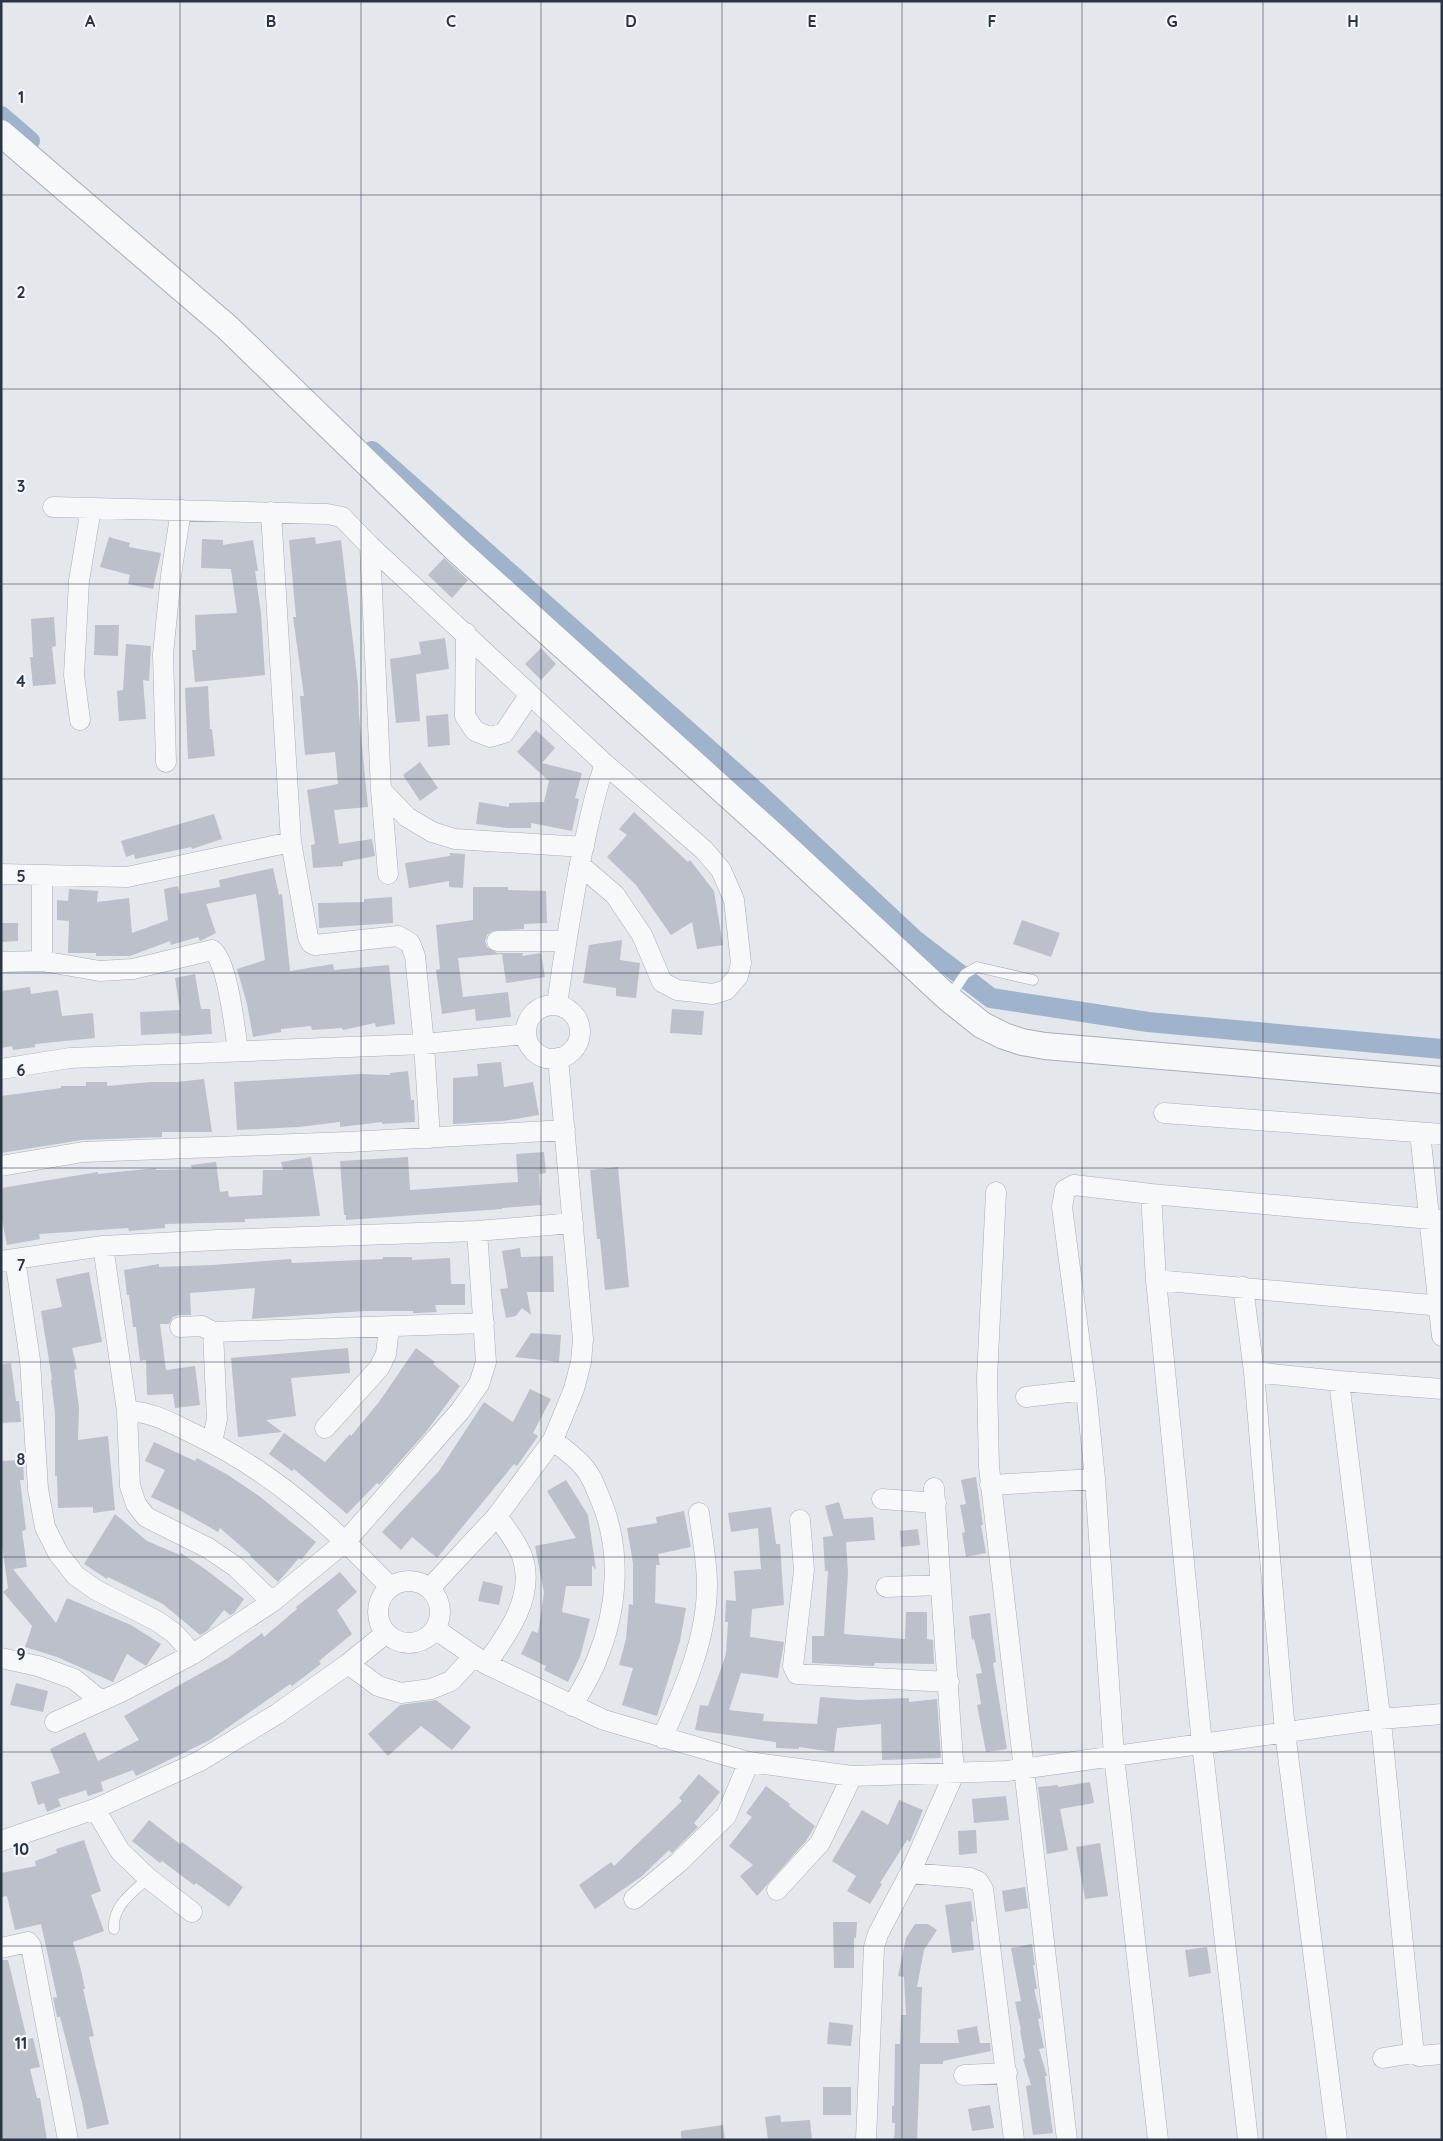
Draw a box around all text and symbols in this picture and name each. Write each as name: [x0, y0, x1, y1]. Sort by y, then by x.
text: A: [85, 11, 96, 31]
text: B: [266, 11, 276, 31]
text: C: [446, 11, 456, 31]
text: D: [625, 11, 637, 31]
text: E: [807, 11, 817, 31]
text: F: [988, 11, 997, 31]
text: G: [1166, 11, 1178, 31]
text: H: [1347, 11, 1359, 31]
text: 1: [18, 87, 24, 107]
text: 2: [16, 282, 26, 302]
text: 3: [17, 476, 25, 496]
text: 4: [16, 671, 26, 691]
text: 5: [16, 866, 26, 886]
text: 6: [17, 1060, 26, 1080]
text: 7: [17, 1255, 26, 1275]
text: 8: [17, 1449, 26, 1469]
text: 9: [16, 1644, 26, 1664]
text: 10: [13, 1839, 29, 1859]
text: 11: [15, 2033, 27, 2053]

